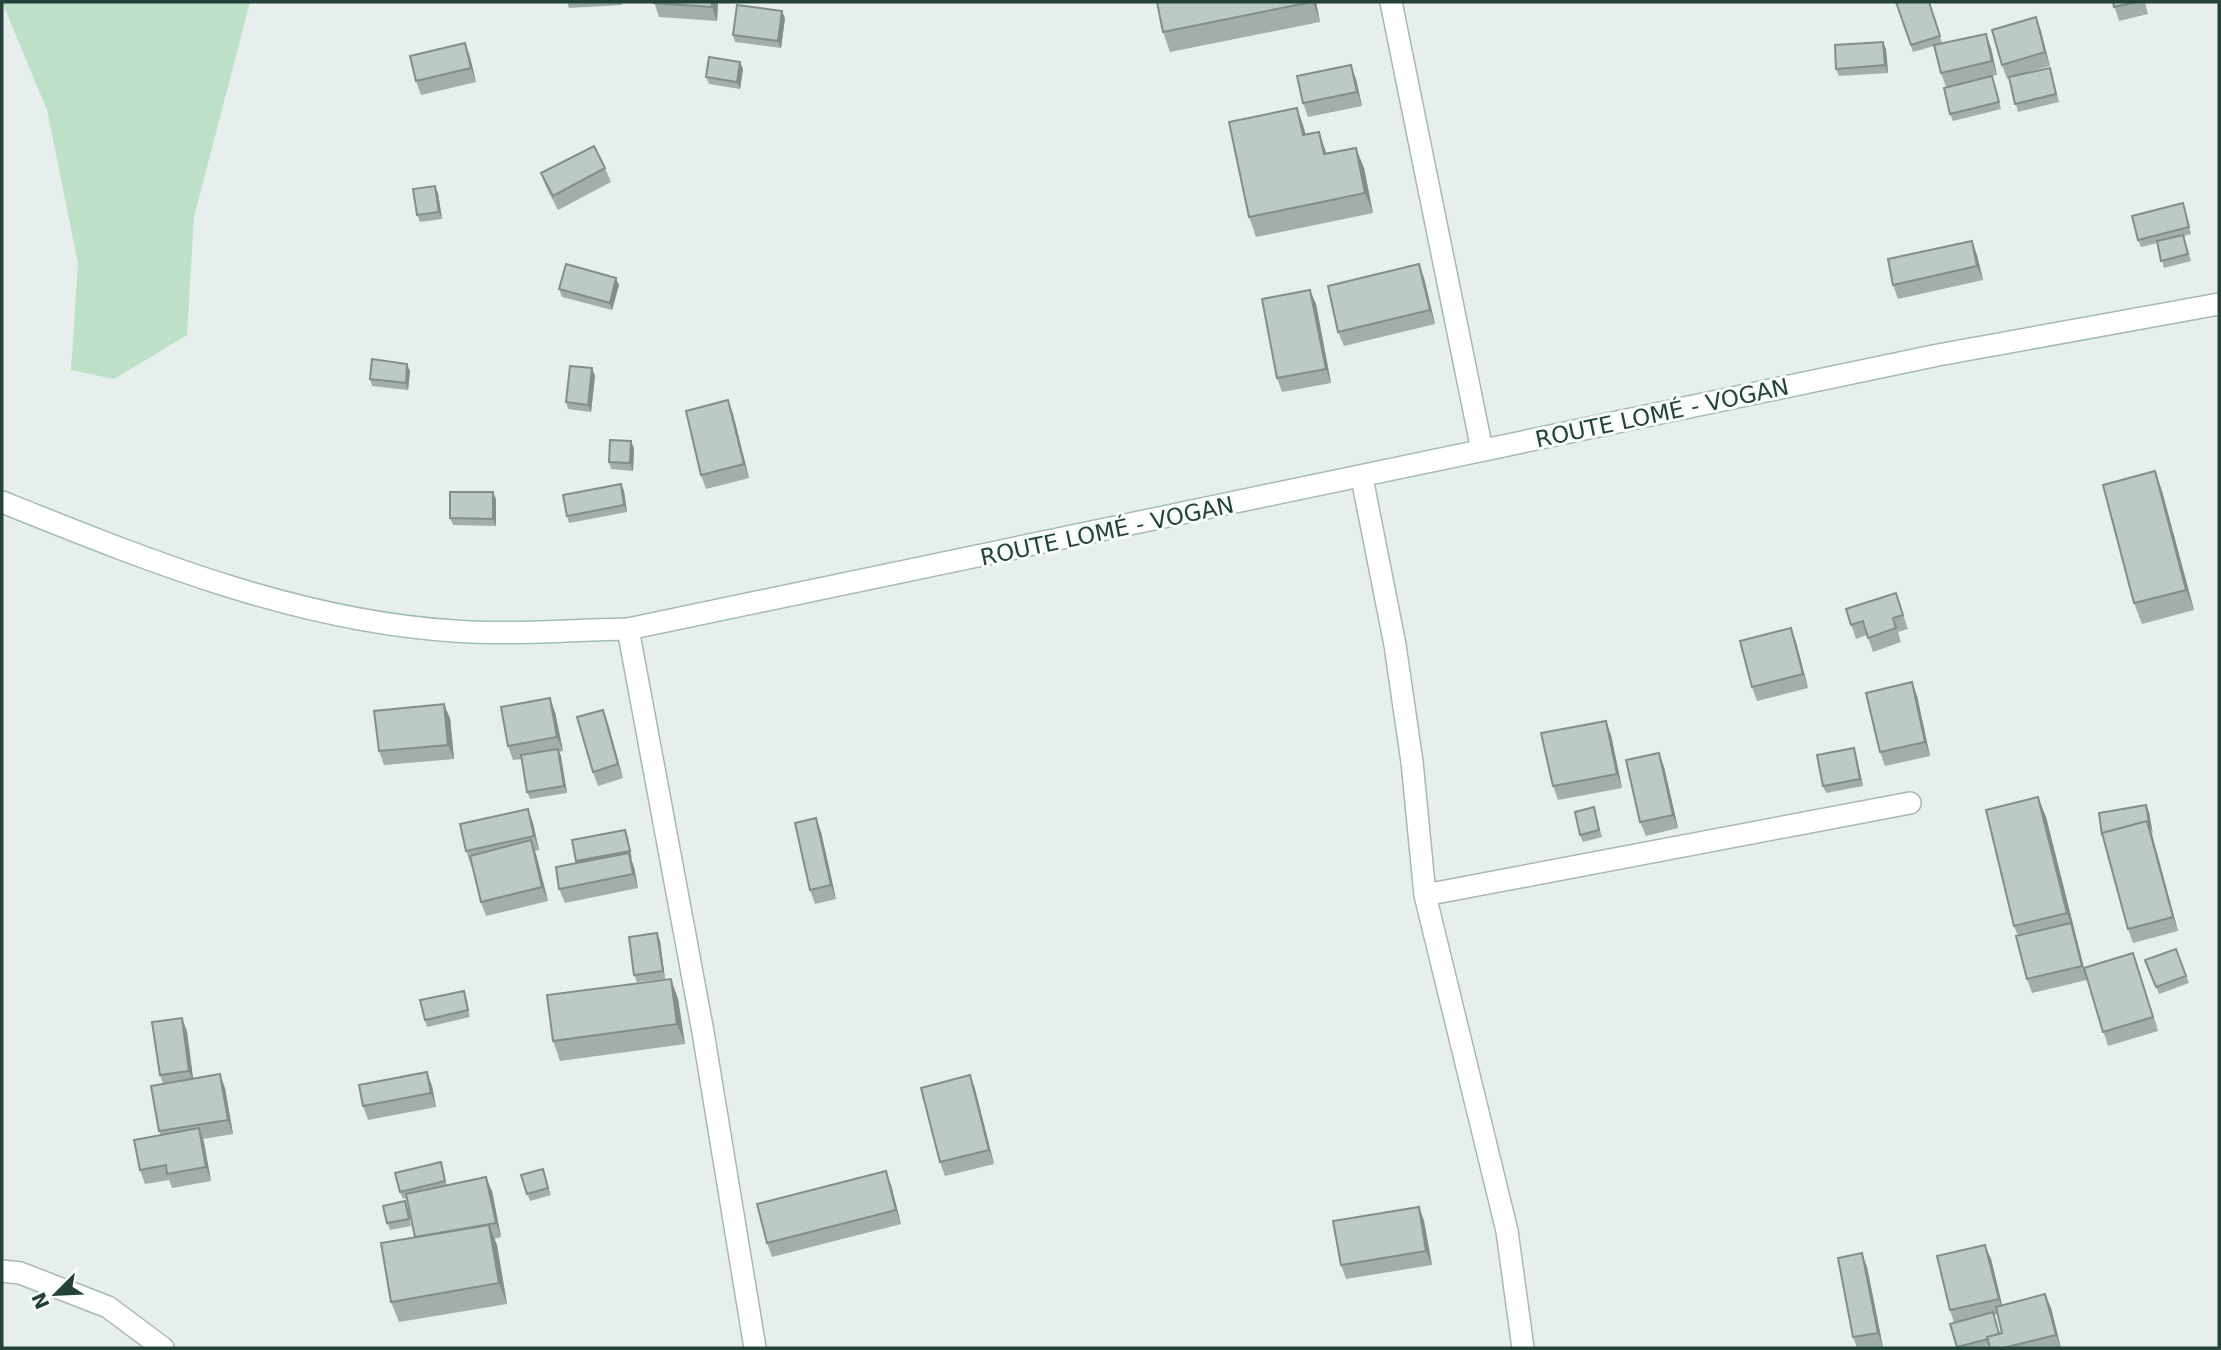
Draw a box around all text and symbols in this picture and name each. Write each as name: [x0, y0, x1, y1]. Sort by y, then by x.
street label: ROUTE LOMÉ - VOGAN: [1533, 372, 1791, 453]
street label: ROUTE LOMÉ - VOGAN: [978, 490, 1236, 571]
north arrow: [21, 1259, 91, 1329]
text: N: [27, 1289, 54, 1313]

